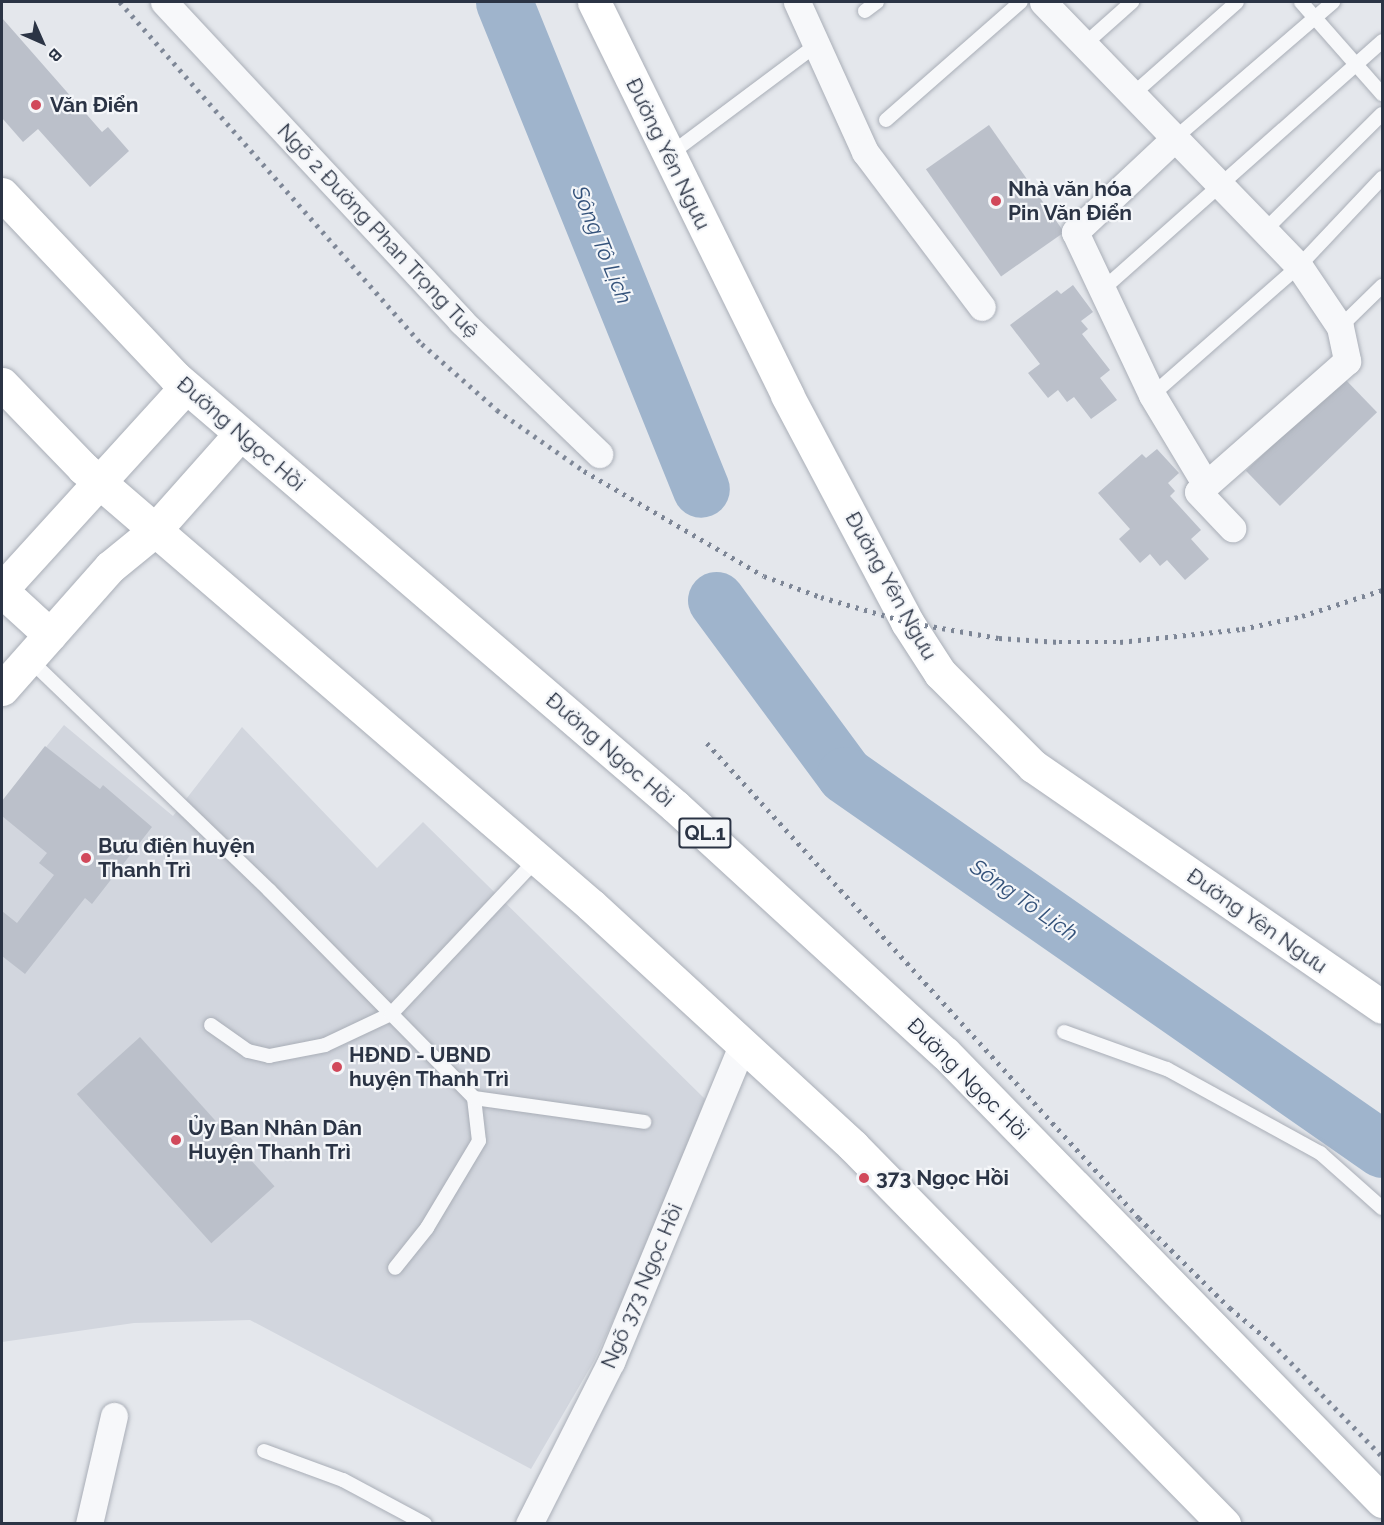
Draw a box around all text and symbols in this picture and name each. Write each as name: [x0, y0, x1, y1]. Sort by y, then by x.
north arrow: [12, 12, 72, 72]
text: B: [45, 45, 66, 66]
street label: Đường Yên Ngưu: [620, 74, 716, 234]
place label: Văn Điển: [50, 92, 138, 118]
marker: Văn Điển: [27, 96, 45, 114]
street label: Ngõ 2 Đường Phan Trọng Tuệ: [272, 118, 484, 344]
place label: Nhà văn hóa Pin Văn Điển: [1008, 176, 1133, 226]
water label: Sông Tô Lịch: [566, 182, 638, 308]
marker: Nhà văn hóa Pin Văn Điển: [989, 194, 1003, 208]
street label: Đường Ngọc Hồi: [172, 371, 310, 497]
street label: Đường Yên Ngưu: [840, 507, 942, 665]
street label: Đường Ngọc Hồi: [541, 687, 679, 813]
road number: QL.1: [678, 816, 732, 850]
place label: Bưu điện huyện Thanh Trì: [98, 833, 255, 883]
marker: Bưu điện huyện Thanh Trì: [79, 851, 93, 865]
water label: Sông Tô Lịch: [965, 853, 1083, 947]
street label: Đường Yên Ngưu: [1182, 863, 1332, 979]
street label: Đường Ngọc Hồi: [902, 1013, 1034, 1145]
place label: HĐND - UBND huyện Thanh Trì: [349, 1042, 510, 1092]
marker: HĐND - UBND huyện Thanh Trì: [330, 1060, 344, 1074]
place label: Ủy Ban Nhân Dân Huyện Thanh Trì: [188, 1115, 363, 1165]
marker: Ủy Ban Nhân Dân Huyện Thanh Trì: [169, 1133, 183, 1147]
place label: 373 Ngọc Hồi: [876, 1165, 1009, 1191]
marker: 373 Ngọc Hồi: [857, 1171, 871, 1185]
street label: Ngõ 373 Ngọc Hồi: [596, 1200, 688, 1372]

